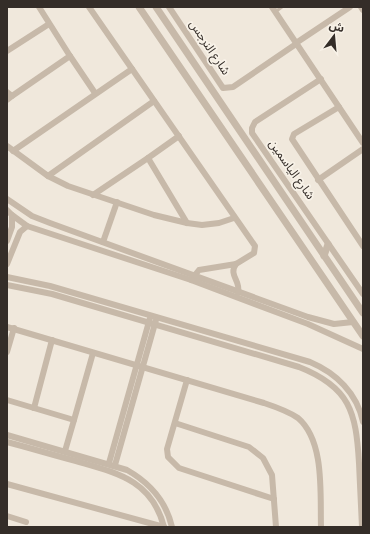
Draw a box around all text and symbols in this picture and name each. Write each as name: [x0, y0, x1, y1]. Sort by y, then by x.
north arrow: [314, 16, 354, 56]
street label: شارع النرجس: [185, 17, 233, 79]
text: ش: [327, 19, 346, 36]
street label: شارع الياسمين: [264, 137, 318, 203]

